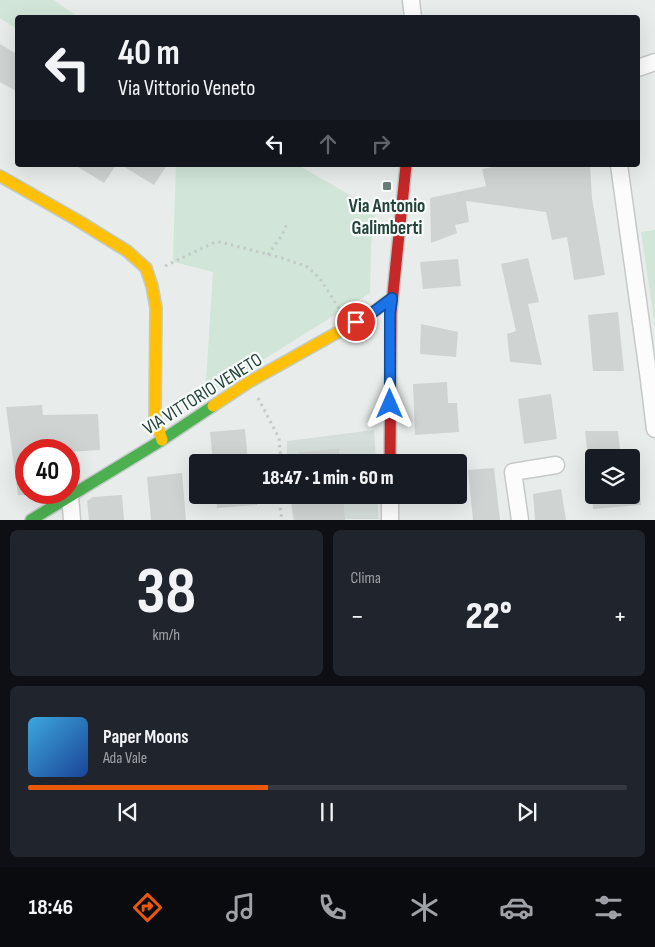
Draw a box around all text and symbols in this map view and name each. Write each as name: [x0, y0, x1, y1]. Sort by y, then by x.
text: 40 m: [118, 32, 180, 75]
icon: left: [35, 35, 100, 100]
text: Via Vittorio Veneto: [118, 75, 255, 102]
icon: left: [261, 130, 289, 158]
icon: ahead: [314, 130, 342, 158]
icon: right: [367, 130, 395, 158]
marker: Via Antonio Galimberti: [381, 180, 393, 192]
place label: Via Antonio Galimberti: [349, 195, 425, 240]
pin: [335, 301, 377, 343]
icon: arrive: [342, 308, 370, 336]
street label: VIA VITTORIO VENETO: [139, 348, 267, 440]
position arrow: [363, 377, 415, 429]
speed limit sign: 40: [15, 439, 80, 504]
map controls: [585, 449, 640, 504]
button: layers: [585, 449, 640, 504]
text: 18:47 · 1 min · 60 m: [263, 467, 393, 490]
text: 38: [136, 554, 196, 632]
text: Clima: [351, 569, 381, 588]
text: 22°: [466, 594, 512, 639]
text: −: [351, 600, 364, 633]
text: +: [613, 600, 627, 633]
text: km/h: [152, 626, 180, 645]
text: Paper Moons: [103, 726, 189, 749]
text: Ada Vale: [103, 749, 147, 768]
icon: previous: [114, 798, 142, 826]
icon: pause: [313, 798, 341, 826]
icon: next: [513, 798, 541, 826]
icon: directions: [130, 890, 165, 925]
icon: music: [223, 890, 258, 925]
icon: phone: [315, 890, 350, 925]
icon: climate: [407, 890, 442, 925]
icon: car: [499, 890, 534, 925]
icon: filters: [591, 890, 626, 925]
text: 18:46: [29, 894, 73, 921]

